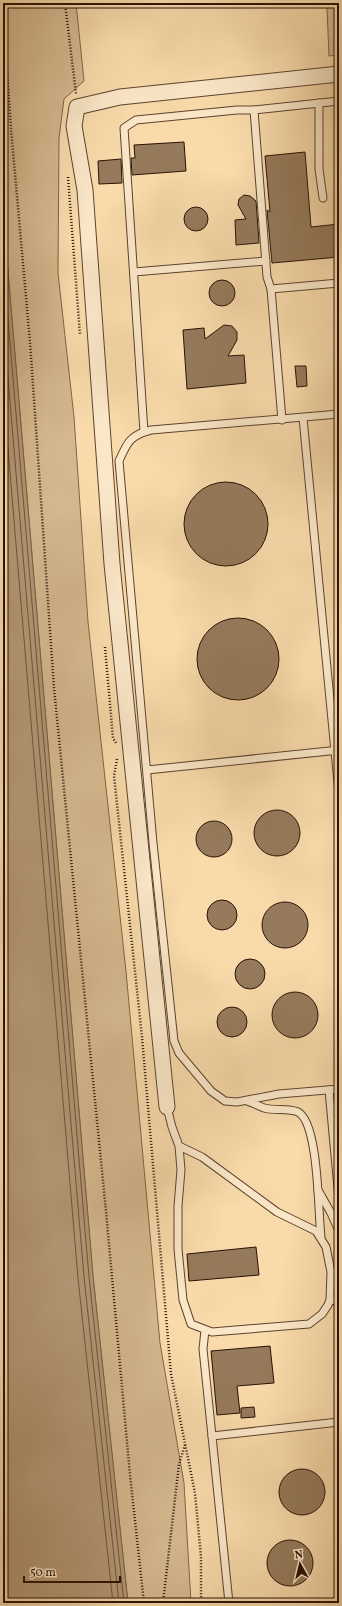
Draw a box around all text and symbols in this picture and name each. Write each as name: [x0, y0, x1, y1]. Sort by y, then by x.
north arrow: [280, 1544, 320, 1584]
text: N: [294, 1548, 304, 1564]
scale bar: [24, 1558, 120, 1584]
text: 50 m: [30, 1565, 56, 1581]

